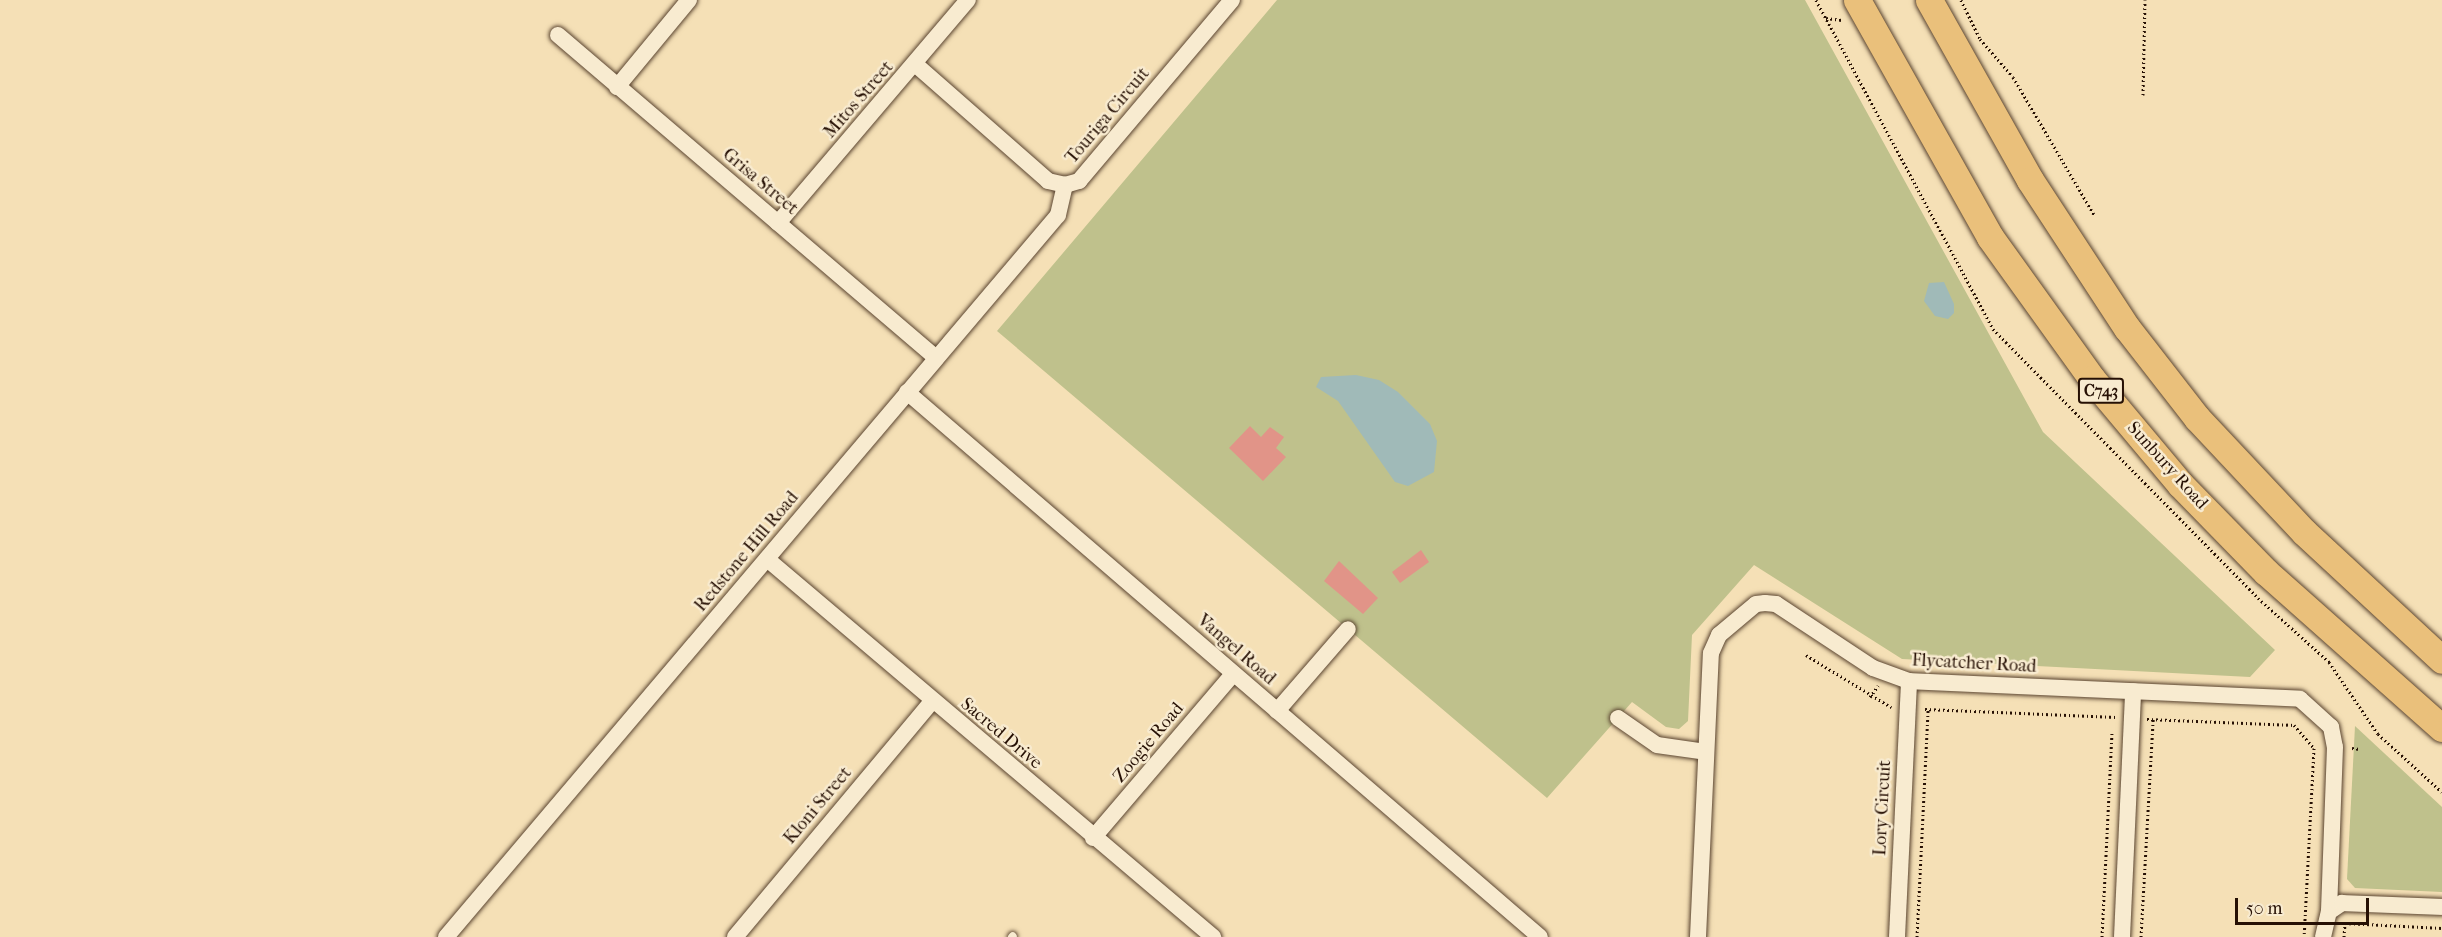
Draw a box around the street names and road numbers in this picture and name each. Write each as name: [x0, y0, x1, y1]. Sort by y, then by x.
street label: Mitos Street: [820, 57, 898, 143]
street label: Touriga Circuit: [1061, 63, 1155, 169]
street label: Grisa Street: [718, 144, 802, 220]
road number: C743: [2077, 378, 2125, 404]
street label: Sunbury Road: [2122, 418, 2212, 514]
street label: Redstone Hill Road: [690, 488, 804, 616]
street label: Vangel Road: [1192, 610, 1280, 690]
street label: Flycatcher Road: [1911, 650, 2037, 678]
street label: Sacred Drive: [956, 694, 1046, 774]
street label: Zoogie Road: [1109, 698, 1189, 788]
street label: Lory Circuit: [1870, 760, 1896, 856]
street label: Kloni Street: [779, 763, 857, 849]

